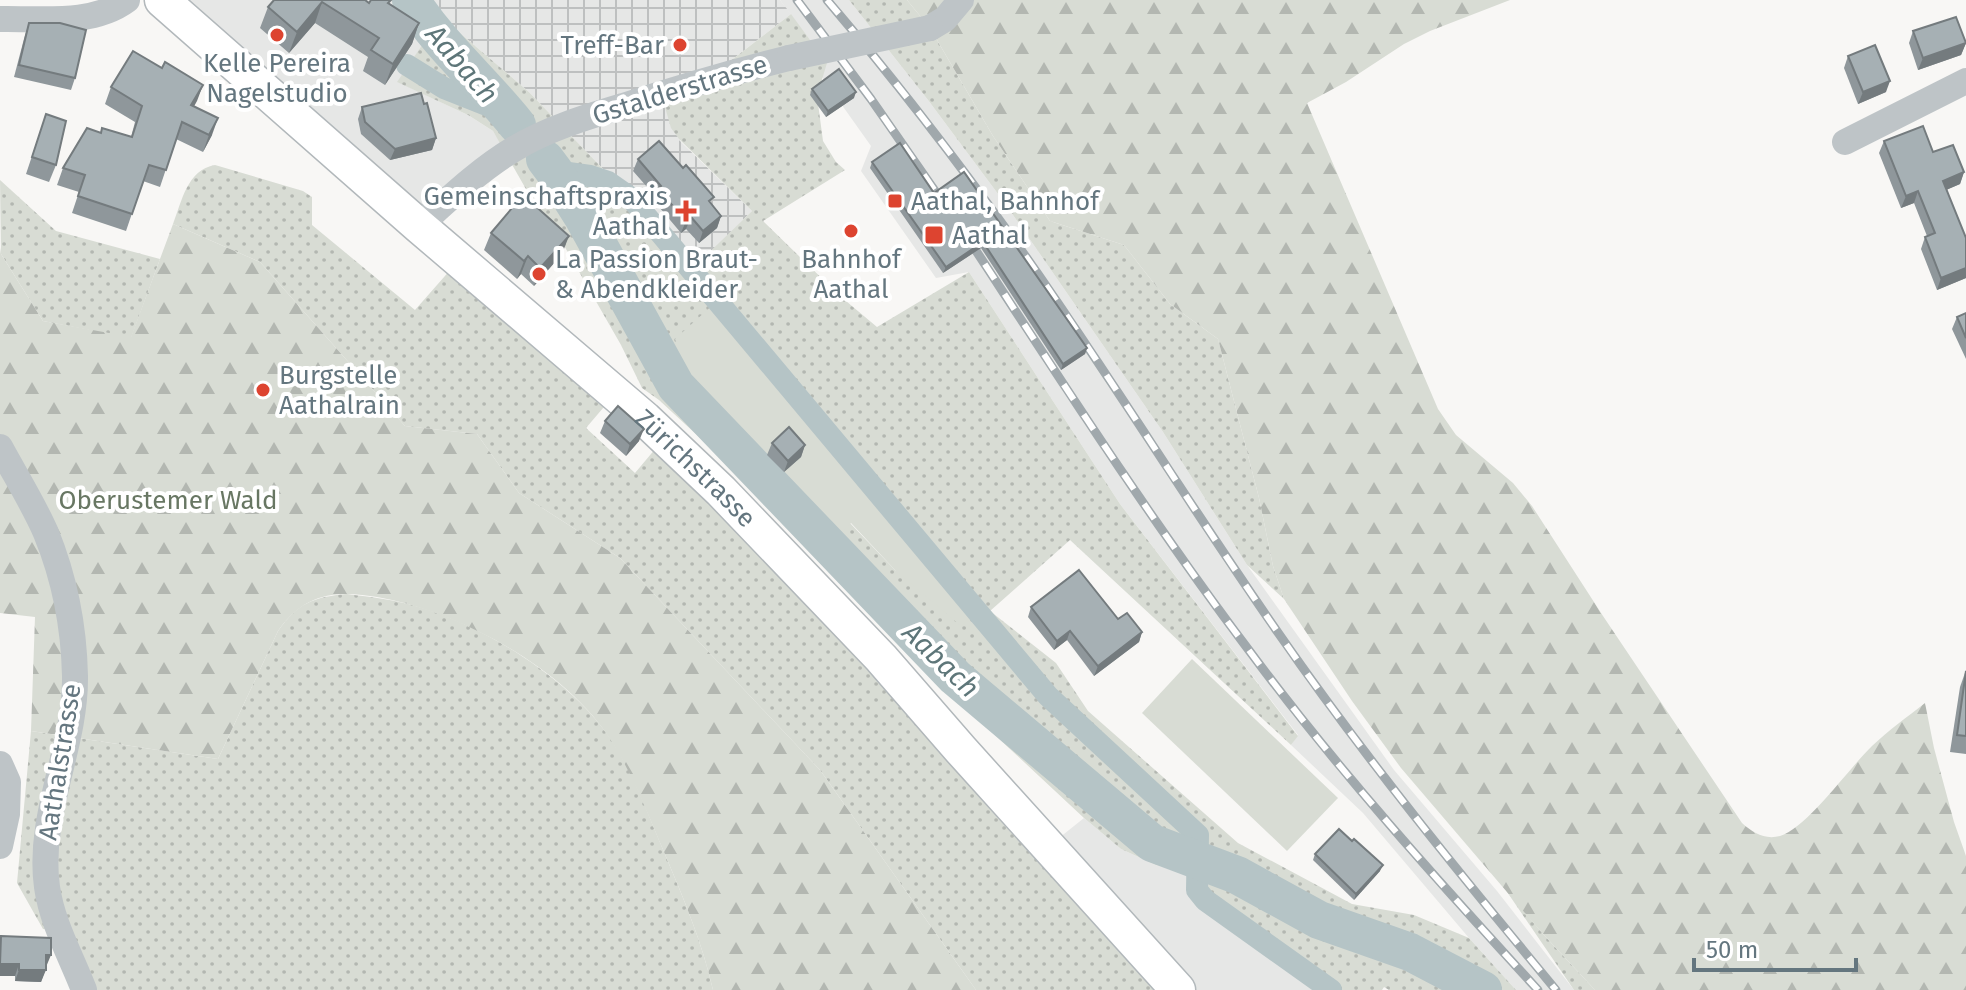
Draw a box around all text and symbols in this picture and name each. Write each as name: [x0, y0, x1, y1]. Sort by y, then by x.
water label: Aabach: [418, 17, 505, 110]
marker: Kelle Pereira Nagelstudio: [268, 26, 286, 44]
place label: Treff-Bar: [561, 30, 664, 61]
marker: Treff-Bar: [671, 36, 689, 54]
place label: Kelle Pereira Nagelstudio: [203, 48, 351, 109]
street label: Gstalderstrasse: [589, 49, 771, 131]
place label: Gemeinschaftspraxis Aathal: [423, 181, 668, 242]
place label: Aathal, Bahnhof: [911, 186, 1101, 217]
marker: Aathal, Bahnhof: [886, 192, 904, 210]
marker: Gemeinschaftspraxis Aathal: [675, 200, 697, 222]
place label: Aathal: [952, 220, 1028, 251]
marker: Bahnhof Aathal: [842, 222, 860, 240]
marker: Aathal: [923, 224, 945, 246]
place label: La Passion Braut- & Abendkleider: [555, 244, 758, 305]
place label: Bahnhof Aathal: [801, 244, 903, 305]
marker: La Passion Braut- & Abendkleider: [530, 265, 548, 283]
place label: Burgstelle Aathalrain: [279, 360, 400, 421]
marker: Burgstelle Aathalrain: [254, 381, 272, 399]
street label: Zürichstrasse: [629, 402, 763, 533]
park label: Oberustemer Wald: [58, 485, 278, 516]
water label: Aabach: [895, 615, 986, 704]
street label: Aathalstrasse: [32, 682, 88, 842]
scale bar: [1694, 922, 1856, 972]
text: 50 m: [1706, 936, 1758, 964]

